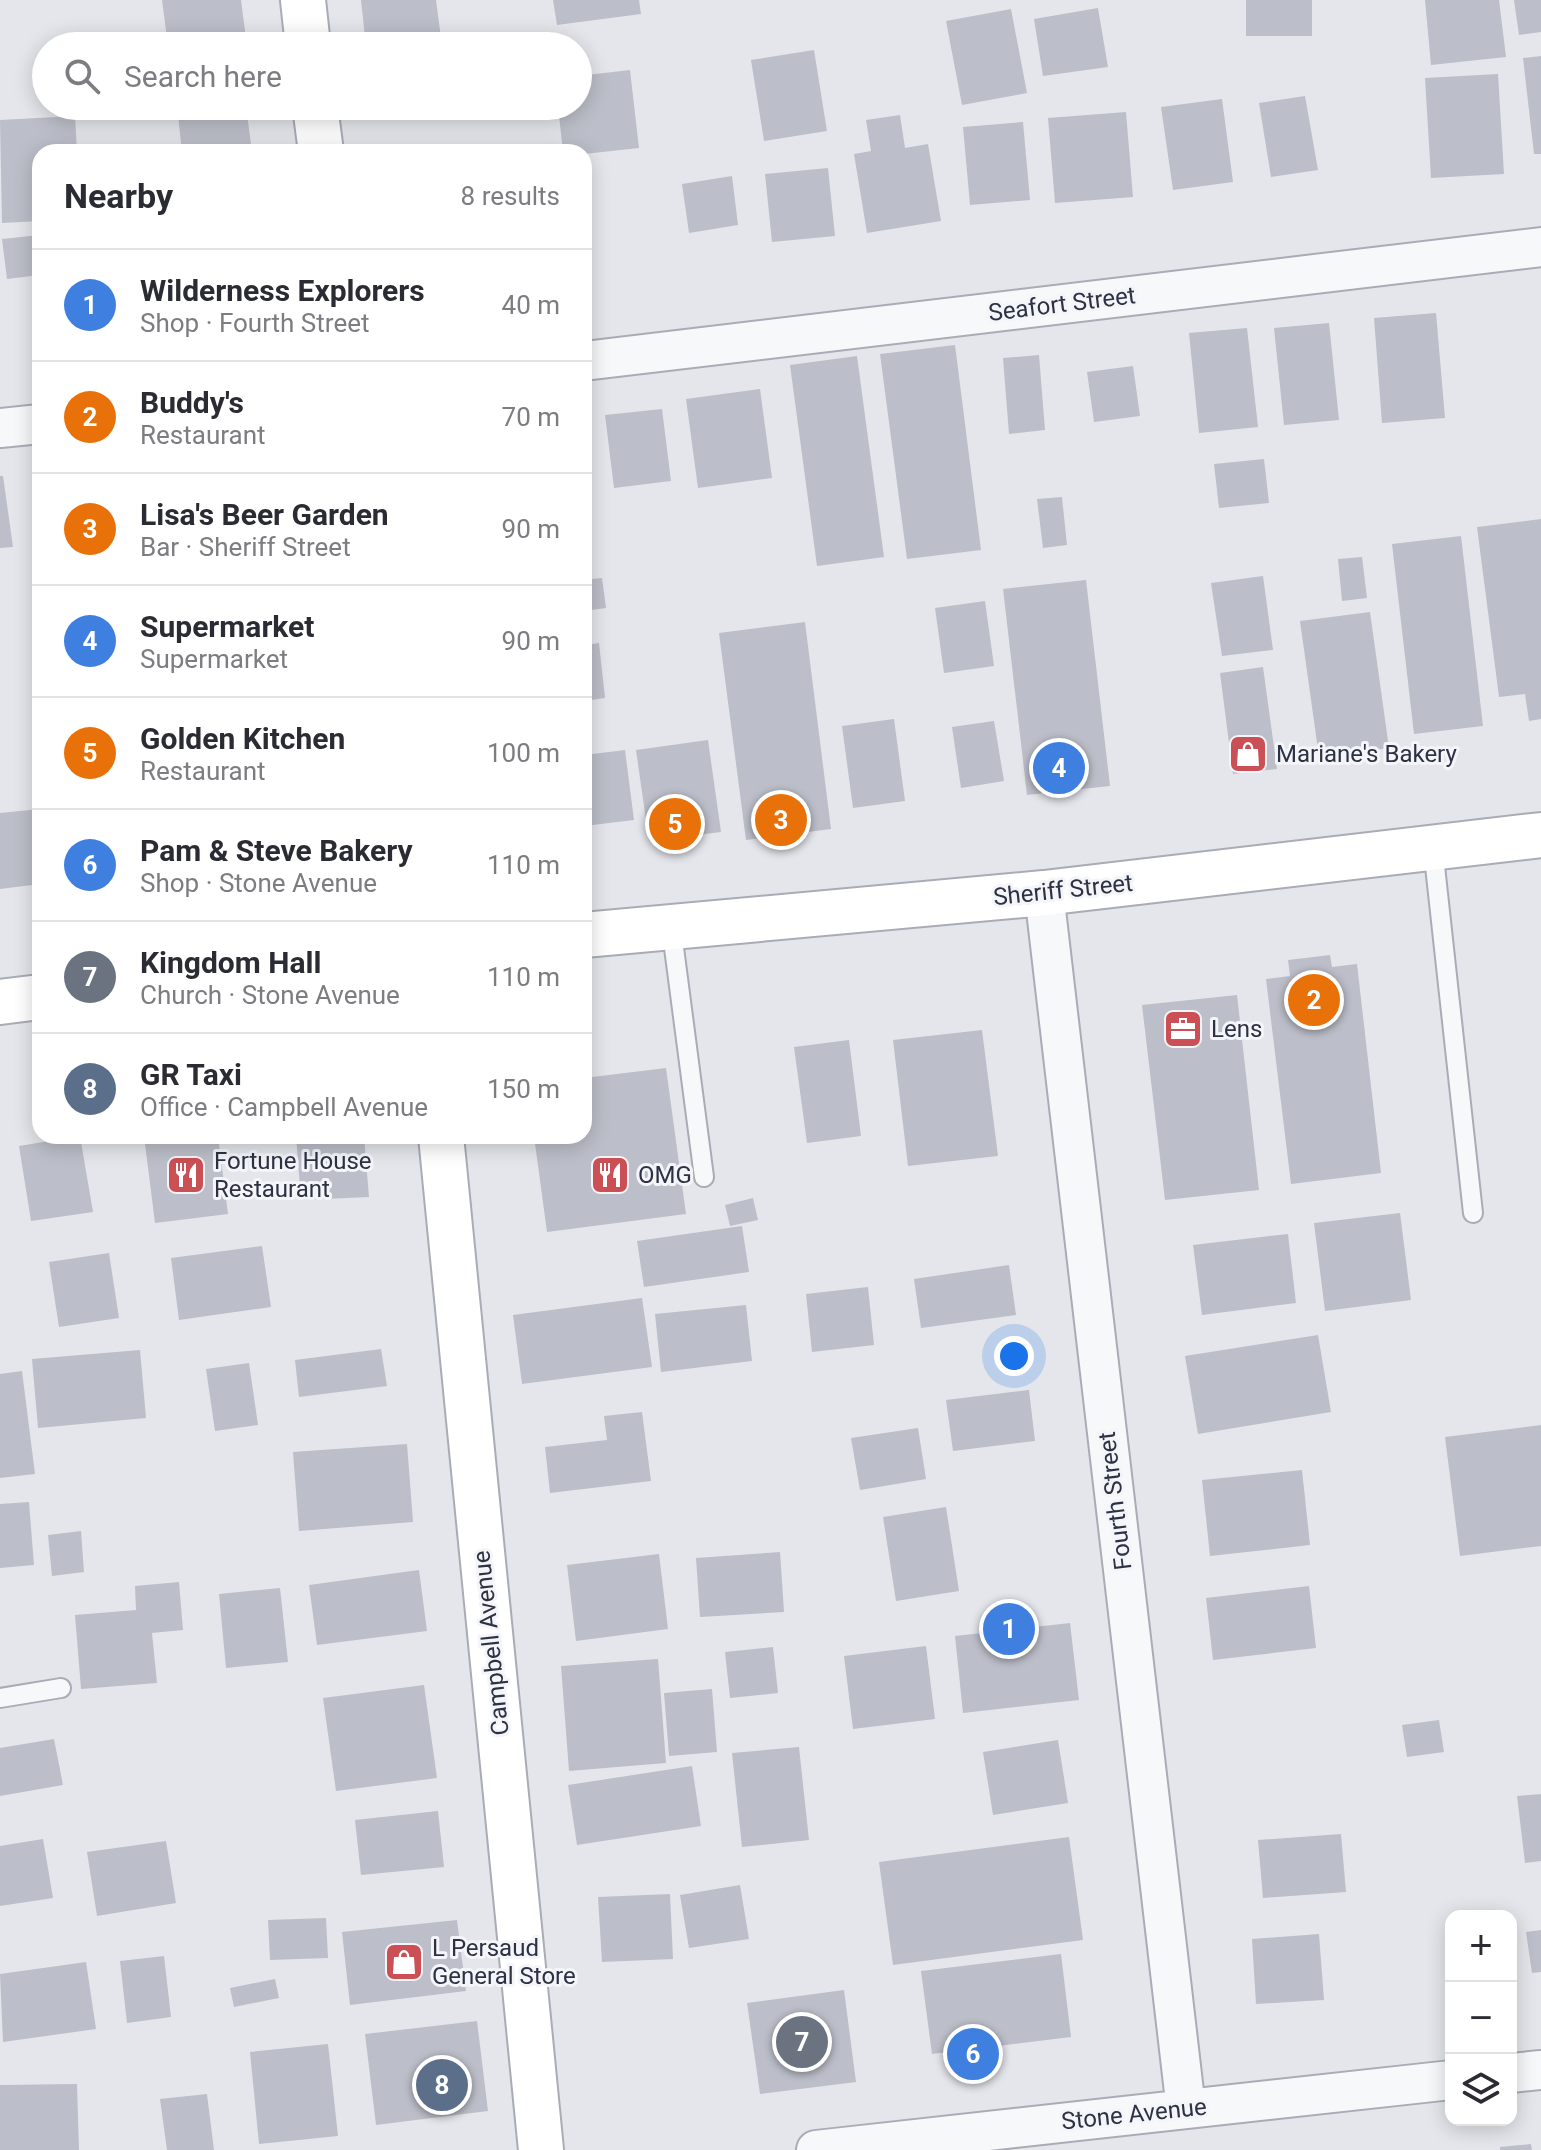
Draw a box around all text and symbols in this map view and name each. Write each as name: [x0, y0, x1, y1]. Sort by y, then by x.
search box: [32, 32, 592, 120]
icon: search: [60, 54, 104, 98]
text: Search here: [124, 59, 282, 94]
text: Nearby: [64, 176, 173, 216]
text: 8 results: [461, 181, 560, 211]
text: Wilderness Explorers: [140, 273, 425, 308]
street label: Seafort Street: [987, 281, 1137, 327]
text: 1: [83, 290, 97, 320]
text: 40 m: [502, 290, 560, 320]
text: Shop · Fourth Street: [140, 308, 369, 338]
text: Buddy's: [140, 385, 244, 420]
text: 2: [83, 402, 97, 432]
text: 70 m: [502, 402, 560, 432]
text: Restaurant: [140, 420, 266, 450]
text: Lisa's Beer Garden: [140, 497, 389, 532]
text: 3: [83, 514, 97, 544]
text: 90 m: [502, 514, 560, 544]
text: Bar · Sheriff Street: [140, 532, 351, 562]
text: Supermarket: [140, 609, 314, 644]
text: 4: [83, 626, 97, 656]
text: 90 m: [502, 626, 560, 656]
text: Supermarket: [140, 644, 288, 674]
text: Golden Kitchen: [140, 721, 345, 756]
shop icon: Mariane's Bakery: [1227, 733, 1269, 775]
text: 5: [83, 738, 97, 768]
text: 100 m: [487, 738, 560, 768]
pin: 4: [1033, 738, 1085, 798]
place label: Mariane's Bakery: [1276, 740, 1457, 768]
text: Restaurant: [140, 756, 266, 786]
pin: 3: [755, 790, 807, 850]
pin: 5: [649, 794, 701, 854]
text: Pam & Steve Bakery: [140, 833, 413, 868]
text: 6: [83, 850, 97, 880]
text: 110 m: [487, 850, 560, 880]
text: Shop · Stone Avenue: [140, 868, 377, 898]
street label: Sheriff Street: [992, 869, 1134, 911]
text: Kingdom Hall: [140, 945, 321, 980]
text: 7: [83, 962, 97, 992]
text: 110 m: [487, 962, 560, 992]
pin: 2: [1288, 970, 1340, 1030]
text: Church · Stone Avenue: [140, 980, 400, 1010]
office icon: Lens: [1162, 1008, 1204, 1050]
place label: Lens: [1211, 1015, 1262, 1043]
text: GR Taxi: [140, 1057, 242, 1092]
text: 8: [83, 1074, 97, 1104]
text: 150 m: [487, 1074, 560, 1104]
text: Office · Campbell Avenue: [140, 1092, 428, 1122]
place label: Fortune House Restaurant: [214, 1147, 372, 1203]
restaurant icon: Fortune House Restaurant: [165, 1154, 207, 1196]
restaurant icon: OMG: [589, 1154, 631, 1196]
place label: OMG: [638, 1161, 692, 1189]
your location: [994, 1336, 1034, 1376]
street label: Fourth Street: [1093, 1430, 1137, 1572]
street label: Campbell Avenue: [467, 1549, 515, 1737]
pin: 1: [983, 1599, 1035, 1659]
map controls: [1445, 1910, 1517, 2126]
button: +: [1445, 1910, 1517, 1982]
place label: L Persaud General Store: [432, 1934, 576, 1990]
shop icon: L Persaud General Store: [383, 1941, 425, 1983]
button: −: [1445, 1982, 1517, 2054]
pin: 7: [776, 2012, 828, 2072]
pin: 6: [947, 2024, 999, 2084]
button: layers: [1445, 2054, 1517, 2126]
pin: 8: [416, 2055, 468, 2115]
street label: Stone Avenue: [1060, 2092, 1208, 2136]

